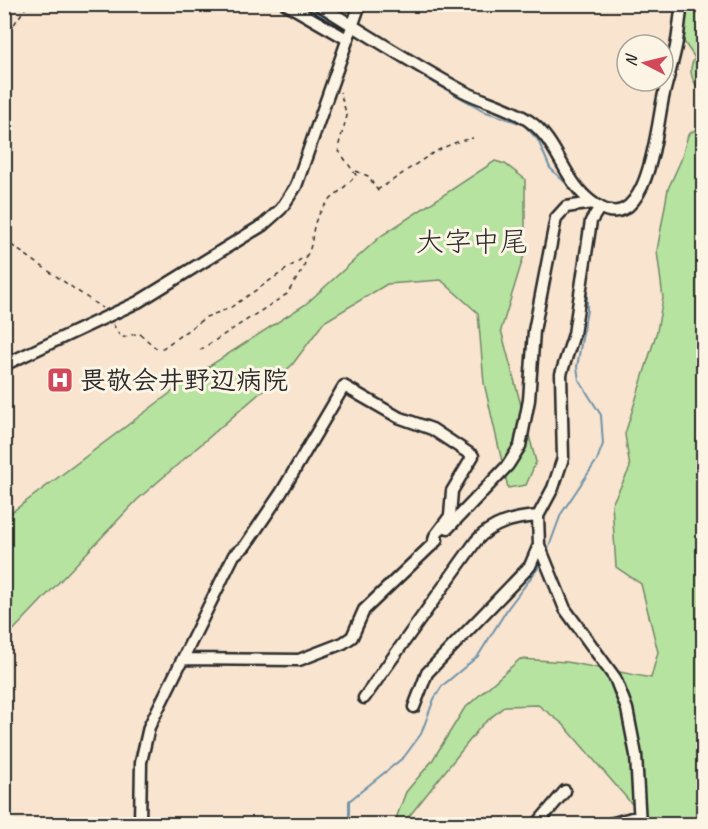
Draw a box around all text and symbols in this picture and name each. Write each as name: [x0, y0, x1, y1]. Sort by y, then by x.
north arrow: [615, 33, 675, 93]
text: N: [621, 52, 642, 67]
district label: 大字中尾: [416, 224, 528, 259]
place label: 畏敬会井野辺病院: [80, 364, 288, 397]
hospital icon: 畏敬会井野辺病院: [45, 365, 75, 395]

